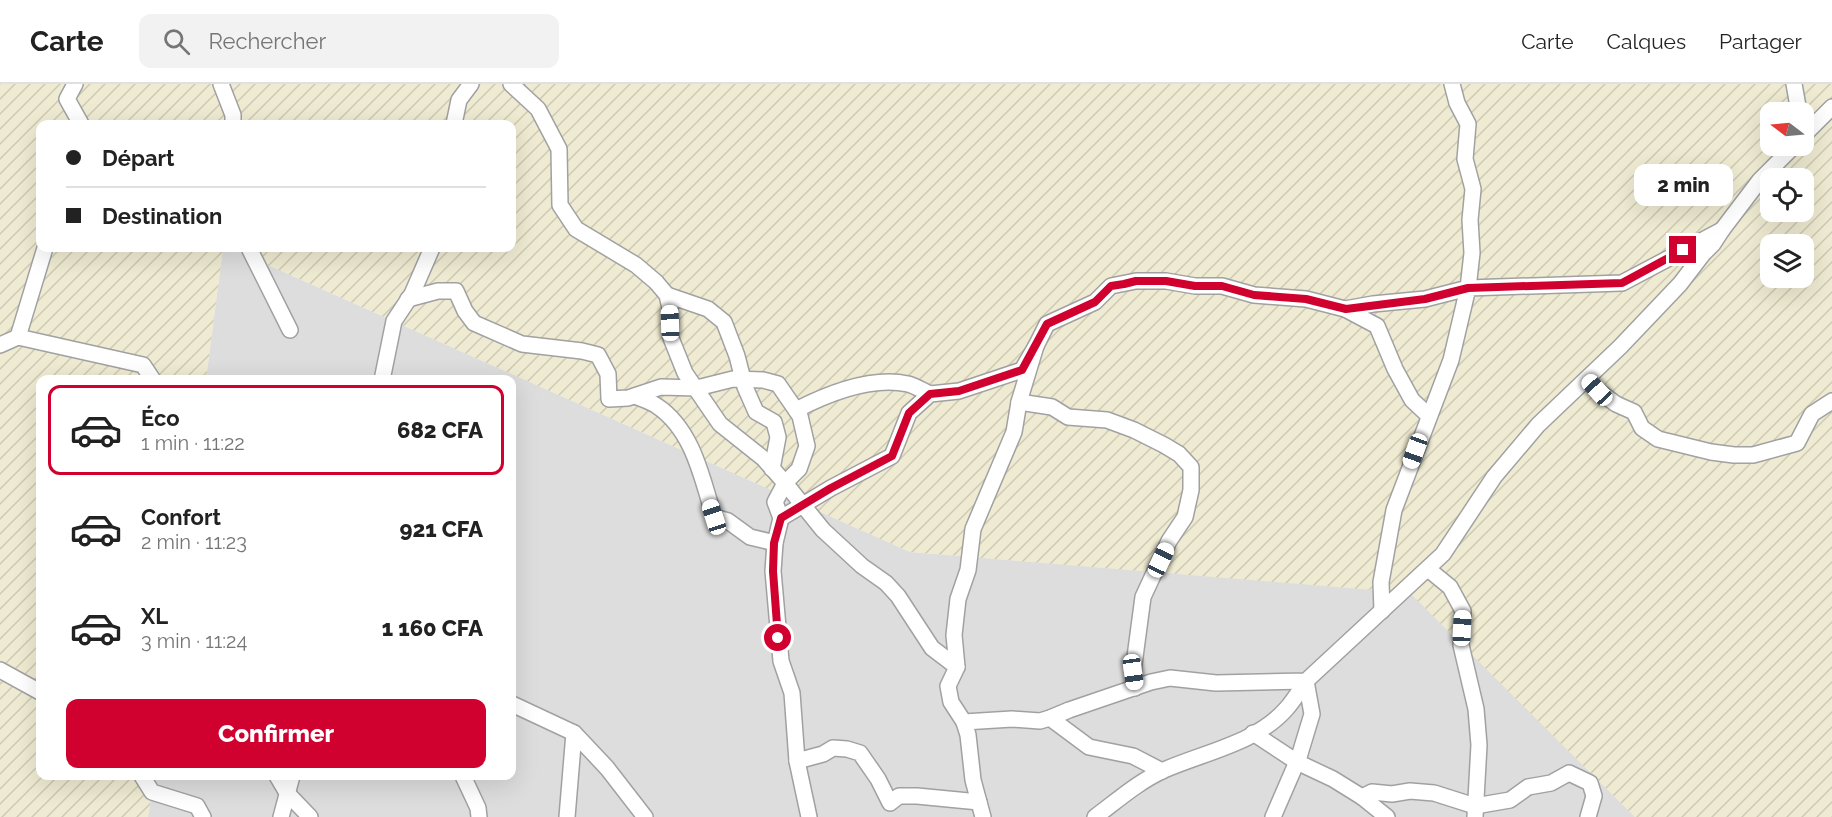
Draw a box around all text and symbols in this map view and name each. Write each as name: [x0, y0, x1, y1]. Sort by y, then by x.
search box: [139, 14, 559, 68]
text: Carte: [30, 25, 103, 58]
icon: search: [160, 25, 193, 58]
text: Rechercher: [208, 28, 326, 54]
text: Carte: [1521, 29, 1574, 54]
text: Calques: [1607, 29, 1686, 54]
text: Partager: [1719, 29, 1802, 54]
north arrow: [1760, 102, 1814, 156]
map controls: [1760, 102, 1814, 288]
text: Départ: [102, 145, 174, 171]
callout: 2 min: [1634, 163, 1732, 205]
button: locate: [1760, 168, 1814, 222]
text: 2 min: [1657, 173, 1710, 197]
text: Destination: [102, 203, 222, 229]
button: layers: [1760, 234, 1814, 288]
route end: [1669, 236, 1696, 263]
car: [660, 305, 680, 341]
car: [1578, 371, 1616, 409]
icon: car: [69, 403, 123, 457]
text: Éco: [141, 405, 180, 431]
text: 682 CFA: [397, 417, 483, 443]
text: 1 min · 11:22: [141, 431, 245, 455]
car: [1400, 431, 1430, 471]
car: [700, 497, 728, 537]
icon: car: [69, 502, 123, 556]
text: Confort: [141, 504, 221, 530]
text: 921 CFA: [399, 516, 483, 542]
text: 2 min · 11:23: [141, 530, 247, 554]
car: [1145, 540, 1177, 580]
icon: car: [69, 601, 123, 655]
text: XL: [141, 603, 168, 629]
car: [1452, 610, 1472, 646]
text: 1 160 CFA: [382, 615, 483, 641]
route start: [764, 624, 791, 651]
text: 3 min · 11:24: [141, 629, 247, 653]
car: [1122, 653, 1144, 691]
button: Confirmer: [66, 699, 486, 768]

